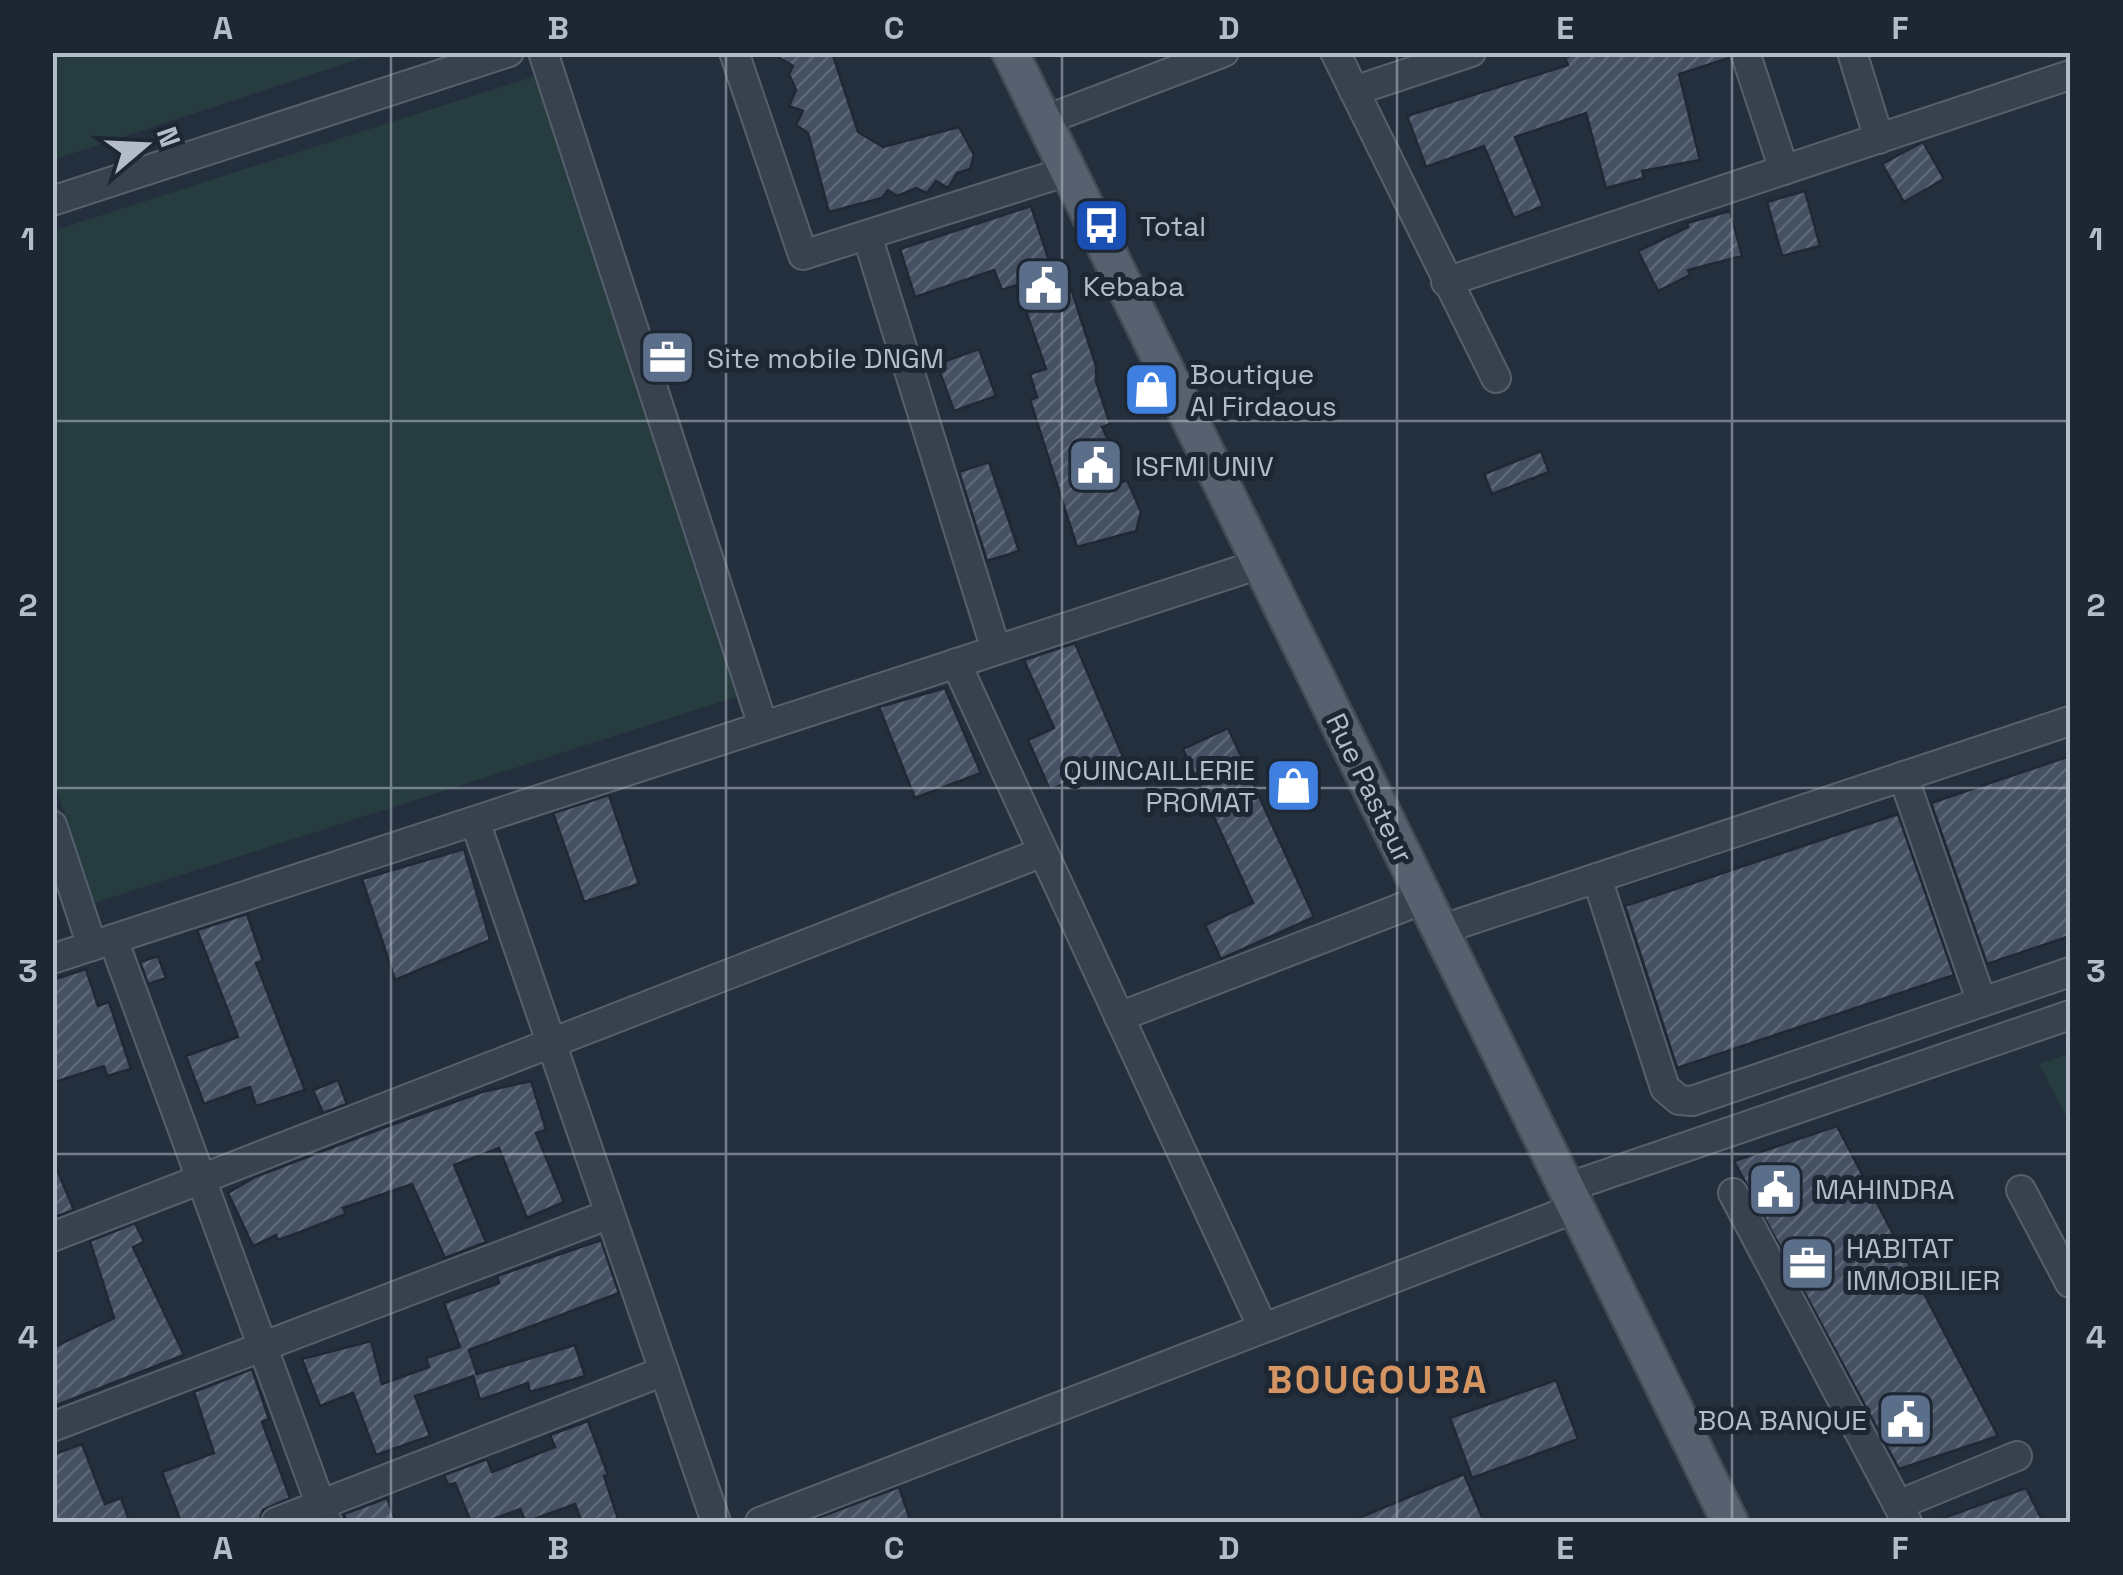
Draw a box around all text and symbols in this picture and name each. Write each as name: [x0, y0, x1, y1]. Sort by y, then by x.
text: A: [213, 8, 233, 48]
text: B: [547, 8, 569, 48]
text: C: [884, 8, 904, 48]
text: D: [1218, 8, 1240, 48]
text: E: [1556, 8, 1574, 48]
text: F: [1891, 8, 1909, 48]
north arrow: [95, 95, 195, 195]
text: N: [149, 122, 189, 152]
bus stop icon: Total: [1071, 196, 1131, 256]
place label: Total: [1140, 208, 1206, 244]
text: 1: [21, 219, 35, 259]
text: 1: [2089, 219, 2103, 259]
public building icon: Kebaba: [1014, 256, 1074, 316]
place label: Kebaba: [1083, 268, 1184, 304]
office icon: Site mobile DNGM: [638, 328, 698, 388]
place label: Site mobile DNGM: [707, 340, 944, 376]
place label: Boutique Al Firdaous: [1190, 356, 1337, 424]
shop icon: Boutique Al Firdaous: [1121, 360, 1181, 420]
public building icon: ISFMI UNIV: [1066, 436, 1126, 496]
place label: ISFMI UNIV: [1135, 448, 1274, 484]
text: 2: [18, 585, 38, 625]
text: 2: [2086, 585, 2106, 625]
street label: Rue Pasteur: [1318, 707, 1422, 869]
place label: QUINCAILLERIE PROMAT: [1063, 752, 1255, 820]
shop icon: QUINCAILLERIE PROMAT: [1264, 756, 1324, 816]
text: 3: [18, 951, 38, 991]
text: 3: [2086, 951, 2106, 991]
public building icon: MAHINDRA: [1746, 1159, 1806, 1219]
place label: MAHINDRA: [1815, 1171, 1955, 1207]
place label: HABITAT IMMOBILIER: [1846, 1230, 2000, 1298]
office icon: HABITAT IMMOBILIER: [1777, 1234, 1837, 1294]
text: 4: [18, 1317, 38, 1357]
text: 4: [2086, 1317, 2106, 1357]
district label: BOUGOUBA: [1267, 1356, 1489, 1404]
public building icon: BOA BANQUE: [1876, 1390, 1936, 1450]
place label: BOA BANQUE: [1698, 1402, 1867, 1438]
text: A: [213, 1528, 233, 1568]
text: B: [547, 1528, 569, 1568]
text: C: [884, 1528, 904, 1568]
text: D: [1218, 1528, 1240, 1568]
text: E: [1556, 1528, 1574, 1568]
text: F: [1891, 1528, 1909, 1568]

